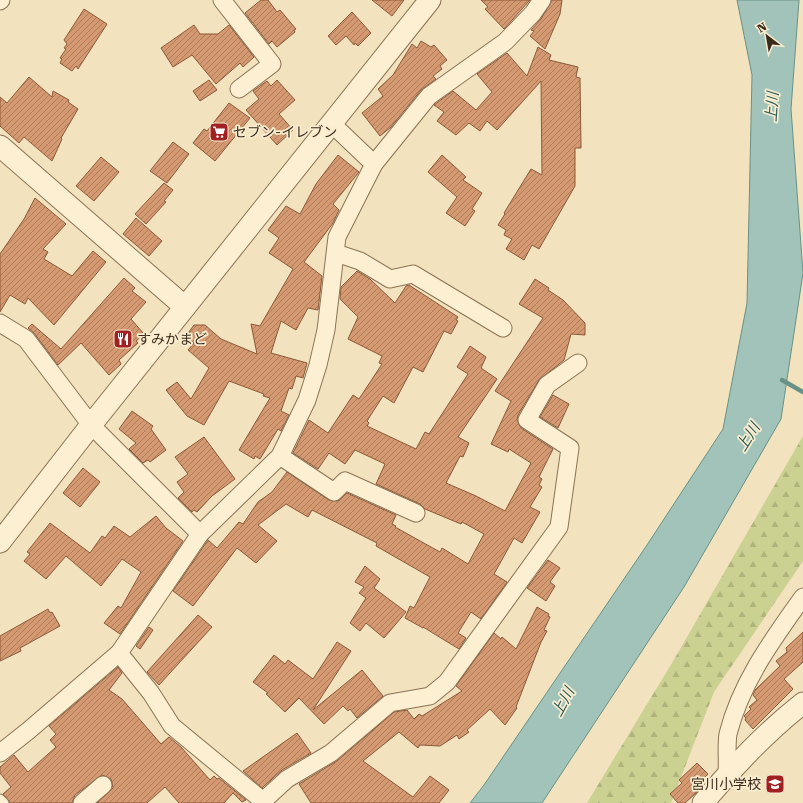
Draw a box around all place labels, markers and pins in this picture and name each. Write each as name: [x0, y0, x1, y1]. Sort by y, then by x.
supermarket icon: セブン-イレブン: [208, 121, 230, 143]
place label: セブン-イレブン: [233, 124, 337, 140]
restaurant icon: すみかまど: [112, 328, 134, 350]
place label: すみかまど: [137, 331, 207, 347]
school or university icon: 宮川小学校: [764, 773, 786, 795]
place label: 宮川小学校: [691, 776, 761, 792]

